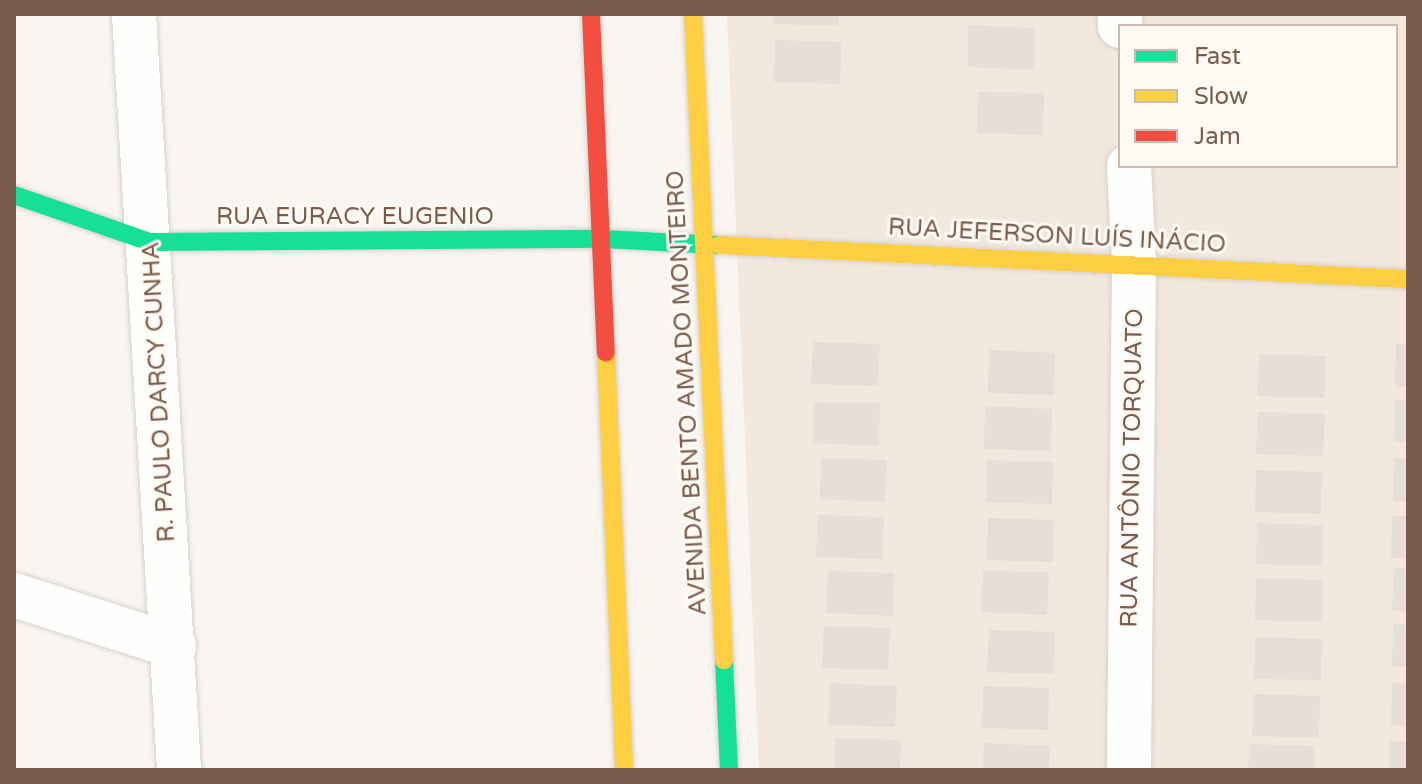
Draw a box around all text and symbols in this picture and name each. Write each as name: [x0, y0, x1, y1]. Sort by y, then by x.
legend: [1118, 24, 1398, 168]
text: Fast: [1194, 42, 1241, 71]
text: Slow: [1194, 82, 1248, 111]
text: Jam: [1194, 122, 1241, 151]
street label: AVENIDA BENTO AMADO MONTEIRO: [661, 170, 713, 616]
street label: RUA EURACY EUGENIO: [216, 203, 494, 231]
street label: RUA JEFERSON LUÍS INÁCIO: [887, 213, 1227, 259]
street label: R. PAULO DARCY CUNHA: [137, 241, 181, 543]
street label: RUA ANTÔNIO TORQUATO: [1115, 308, 1149, 628]

